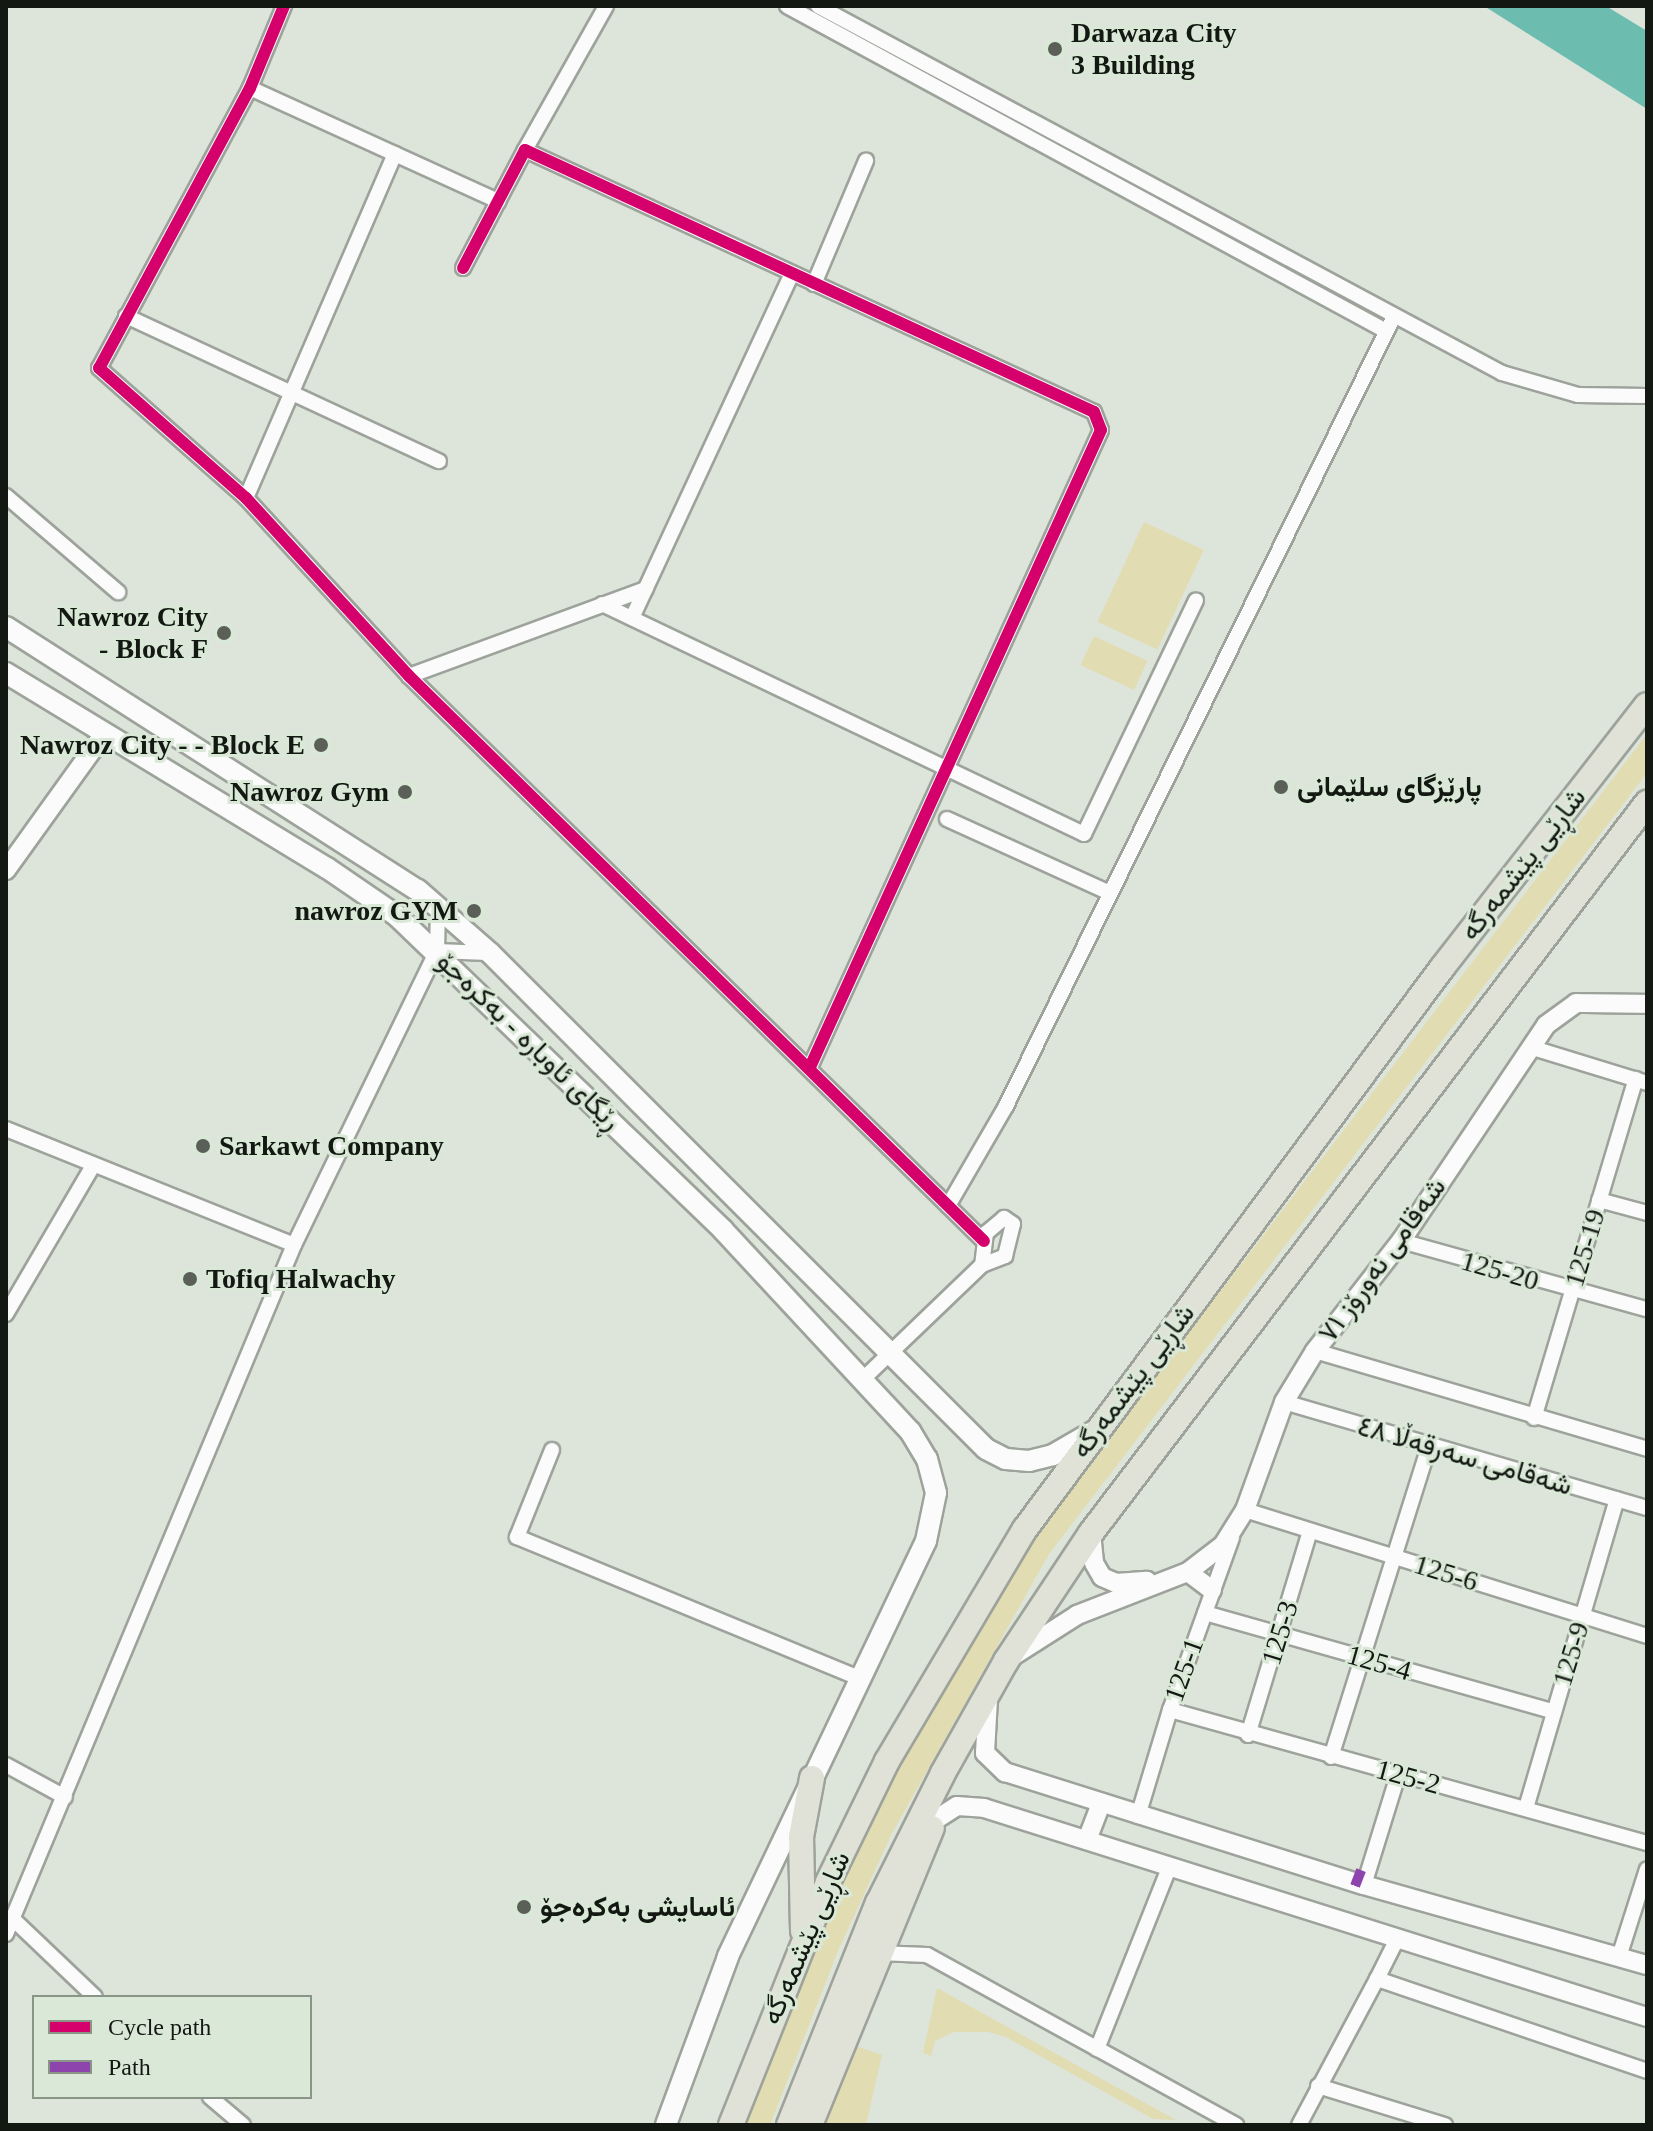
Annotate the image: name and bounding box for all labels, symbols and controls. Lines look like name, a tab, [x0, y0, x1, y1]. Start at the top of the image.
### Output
place label: Darwaza City 3 Building	[1071, 16, 1237, 82]
marker: Darwaza City 3 Building	[1046, 40, 1064, 58]
place label: Nawroz City - Block F	[57, 600, 208, 666]
marker: Nawroz City - Block F	[215, 624, 233, 642]
place label: Nawroz City - - Block E	[20, 728, 305, 762]
marker: Nawroz City - - Block E	[312, 736, 330, 754]
place label: پارێزگای سلێمانی	[1297, 770, 1482, 804]
place label: Nawroz Gym	[230, 775, 389, 809]
marker: پارێزگای سلێمانی	[1272, 778, 1290, 796]
street label: شاڕێی پێشمەرگە	[1453, 781, 1593, 947]
marker: Nawroz Gym	[396, 783, 414, 801]
place label: nawroz GYM	[294, 894, 458, 928]
marker: nawroz GYM	[465, 902, 483, 920]
street label: ڕێگای ئاوبارە - بەکرەجۆ	[430, 945, 628, 1137]
place label: Sarkawt Company	[219, 1129, 444, 1163]
marker: Sarkawt Company	[194, 1137, 212, 1155]
street label: شەقامی نەورۆز ٧١	[1311, 1171, 1453, 1349]
street label: 125-19	[1557, 1205, 1613, 1291]
street label: 125-20	[1457, 1244, 1543, 1298]
place label: Tofiq Halwachy	[206, 1262, 396, 1296]
marker: Tofiq Halwachy	[181, 1270, 199, 1288]
street label: شاڕێی پێشمەرگە	[1064, 1297, 1202, 1465]
street label: شەقامی سەرقەڵا ٤٨	[1354, 1409, 1576, 1503]
street label: 125-6	[1410, 1547, 1482, 1599]
street label: 125-3	[1254, 1597, 1306, 1669]
street label: 125-9	[1545, 1618, 1597, 1690]
street label: 125-1	[1157, 1634, 1211, 1706]
street label: 125-4	[1343, 1638, 1415, 1688]
street label: 125-2	[1372, 1752, 1444, 1802]
street label: شاڕێی پێشمەرگە	[754, 1846, 858, 2030]
place label: ئاسایشی بەکرەجۆ	[540, 1890, 735, 1924]
marker: ئاسایشی بەکرەجۆ	[515, 1898, 533, 1916]
legend	[32, 1995, 312, 2099]
text: Cycle path	[108, 2014, 211, 2040]
text: Path	[108, 2054, 151, 2080]

